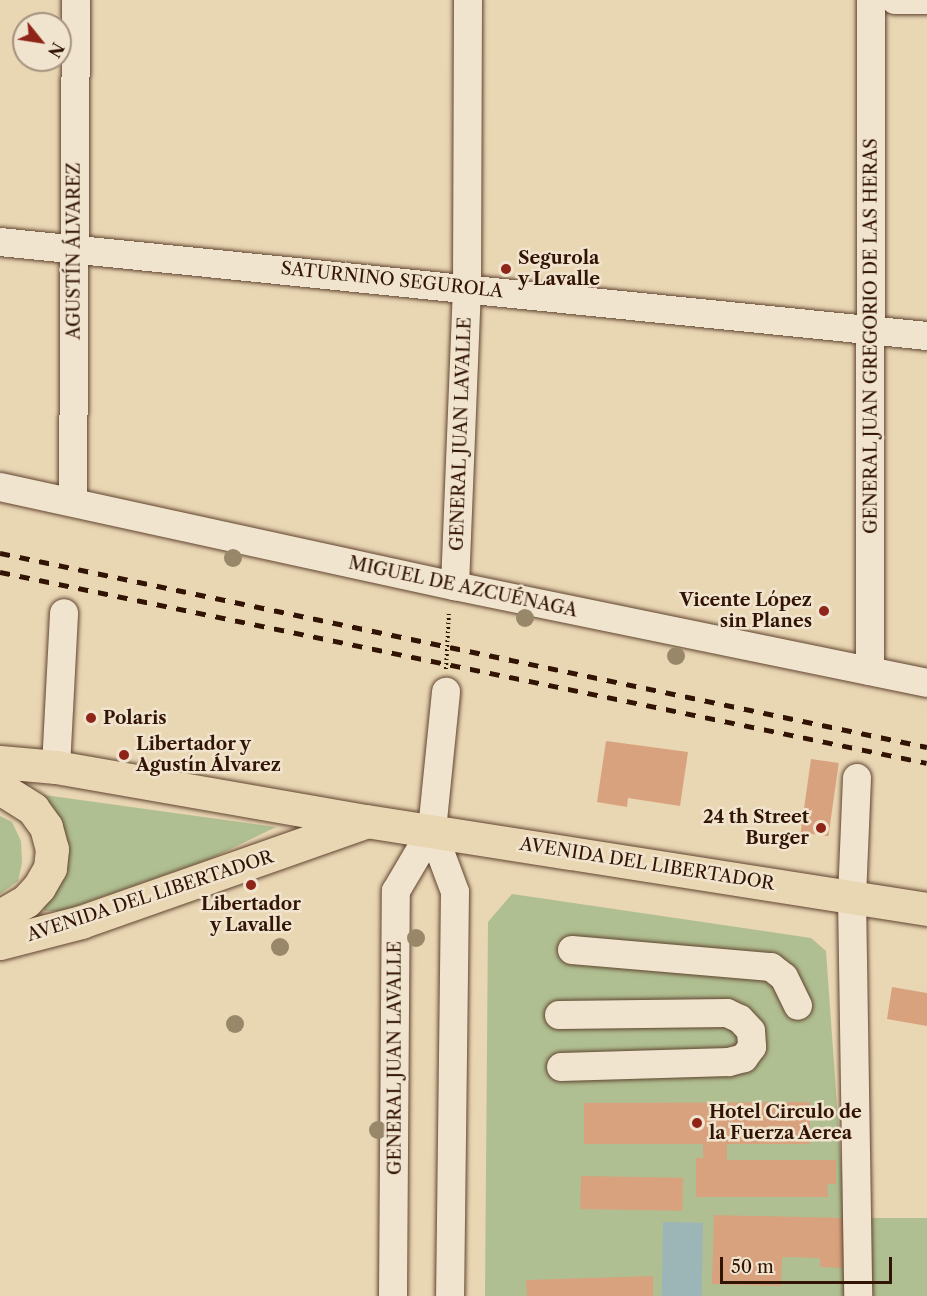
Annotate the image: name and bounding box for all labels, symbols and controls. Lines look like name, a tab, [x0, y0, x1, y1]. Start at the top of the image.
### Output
north arrow	[12, 12, 72, 72]
text: N	[44, 39, 68, 61]
street label: GENERAL JUAN GREGORIO DE LAS HERAS	[860, 138, 882, 534]
street label: AGUSTÍN ÁLVAREZ	[63, 162, 85, 340]
place label: Segurola y Lavalle	[518, 248, 601, 290]
street label: SATURNINO SEGUROLA	[280, 258, 504, 302]
marker: Segurola y Lavalle	[499, 262, 513, 276]
street label: GENERAL JUAN LAVALLE	[446, 316, 476, 552]
street label: MIGUEL DE AZCUÉNAGA	[346, 552, 580, 622]
place label: Vicente López sin Planes	[680, 590, 812, 632]
marker: Vicente López sin Planes	[817, 604, 831, 618]
place label: Polaris	[103, 707, 167, 729]
marker: Polaris	[84, 711, 98, 725]
place label: Libertador y Agustín Álvarez	[136, 734, 282, 777]
marker: Libertador y Agustín Álvarez	[117, 748, 131, 762]
place label: 24 th Street Burger	[703, 807, 809, 850]
marker: 24 th Street Burger	[814, 821, 828, 835]
street label: AVENIDA DEL LIBERTADOR	[518, 833, 776, 895]
street label: AVENIDA DEL LIBERTADOR	[24, 846, 276, 946]
marker: Libertador y Lavalle	[244, 878, 258, 892]
place label: Libertador y Lavalle	[201, 894, 301, 936]
street label: GENERAL JUAN LAVALLE	[384, 941, 406, 1175]
place label: Hotel Circulo de la Fuerza Aerea	[709, 1102, 862, 1144]
marker: Hotel Circulo de la Fuerza Aerea	[690, 1116, 704, 1130]
scale bar	[723, 1245, 896, 1283]
text: 50 m	[731, 1256, 774, 1278]

